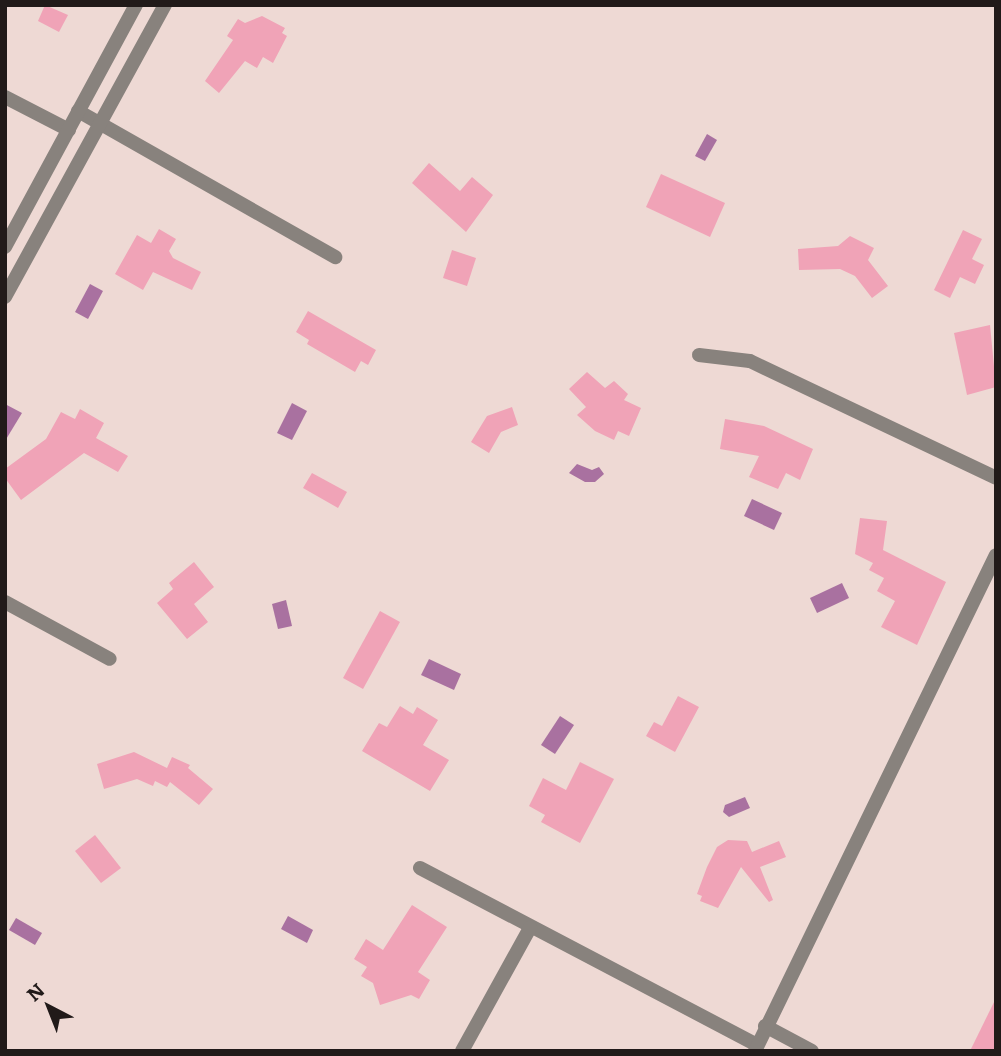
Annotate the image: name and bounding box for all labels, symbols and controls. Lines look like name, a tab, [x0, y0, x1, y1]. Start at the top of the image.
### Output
north arrow	[14, 972, 84, 1042]
text: N	[20, 976, 50, 1007]

